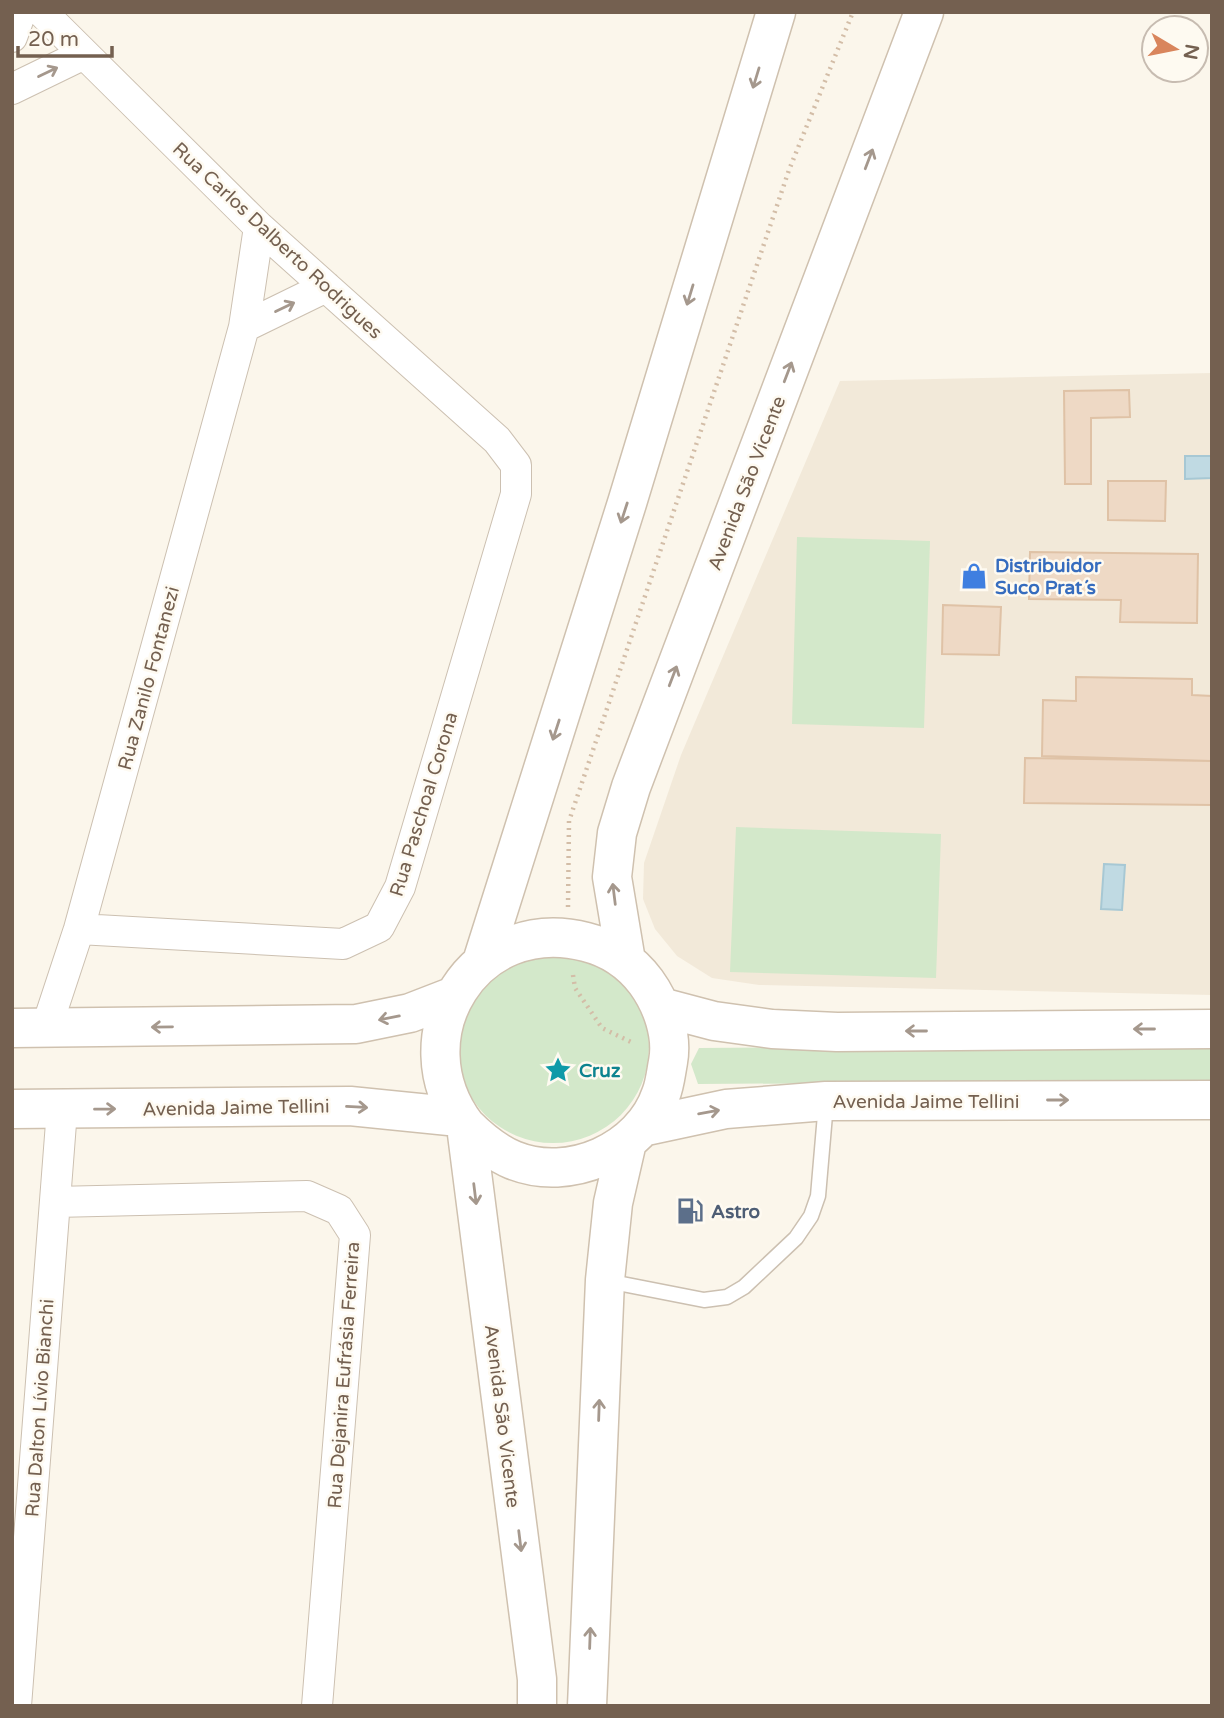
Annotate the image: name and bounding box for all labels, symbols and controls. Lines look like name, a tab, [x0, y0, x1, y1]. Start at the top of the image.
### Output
scale bar	[18, 14, 112, 58]
north arrow	[1140, 14, 1210, 84]
text: 20 m	[28, 27, 79, 52]
text: N	[1179, 42, 1203, 61]
one-way arrow	[37, 64, 58, 78]
one-way arrow	[749, 66, 761, 88]
street label: Rua Carlos Dalberto Rodrigues	[168, 138, 386, 344]
one-way arrow	[863, 149, 876, 171]
one-way arrow	[683, 284, 696, 306]
one-way arrow	[274, 299, 295, 313]
one-way arrow	[783, 362, 796, 384]
street label: Avenida São Vicente	[704, 393, 790, 574]
one-way arrow	[617, 502, 630, 524]
place label: Distribuidor Suco Prat´s	[995, 555, 1102, 599]
shop icon: Distribuidor Suco Prat´s	[959, 561, 989, 591]
street label: Rua Zanilo Fontanezi	[114, 584, 184, 772]
one-way arrow	[668, 666, 680, 688]
street label: Rua Paschoal Corona	[385, 709, 462, 899]
one-way arrow	[548, 719, 561, 741]
one-way arrow	[607, 883, 620, 906]
one-way arrow	[378, 1011, 401, 1025]
one-way arrow	[151, 1020, 174, 1034]
one-way arrow	[1132, 1023, 1155, 1036]
one-way arrow	[905, 1024, 928, 1038]
place icon: Cruz	[543, 1055, 573, 1085]
place label: Cruz	[579, 1060, 621, 1082]
street label: Avenida Jaime Tellini	[832, 1091, 1020, 1113]
one-way arrow	[1047, 1094, 1070, 1107]
street label: Avenida Jaime Tellini	[142, 1095, 330, 1121]
one-way arrow	[345, 1101, 368, 1114]
one-way arrow	[93, 1102, 116, 1116]
one-way arrow	[697, 1104, 720, 1118]
one-way arrow	[468, 1182, 481, 1204]
fuel station icon: Astro	[675, 1196, 705, 1226]
place label: Astro	[711, 1201, 760, 1223]
street label: Rua Dejanira Eufrásia Ferreira	[324, 1241, 364, 1509]
street label: Rua Dalton Lívio Bianchi	[21, 1298, 59, 1518]
street label: Avenida São Vicente	[480, 1323, 524, 1509]
one-way arrow	[593, 1399, 606, 1422]
one-way arrow	[513, 1529, 526, 1552]
one-way arrow	[583, 1626, 596, 1649]

